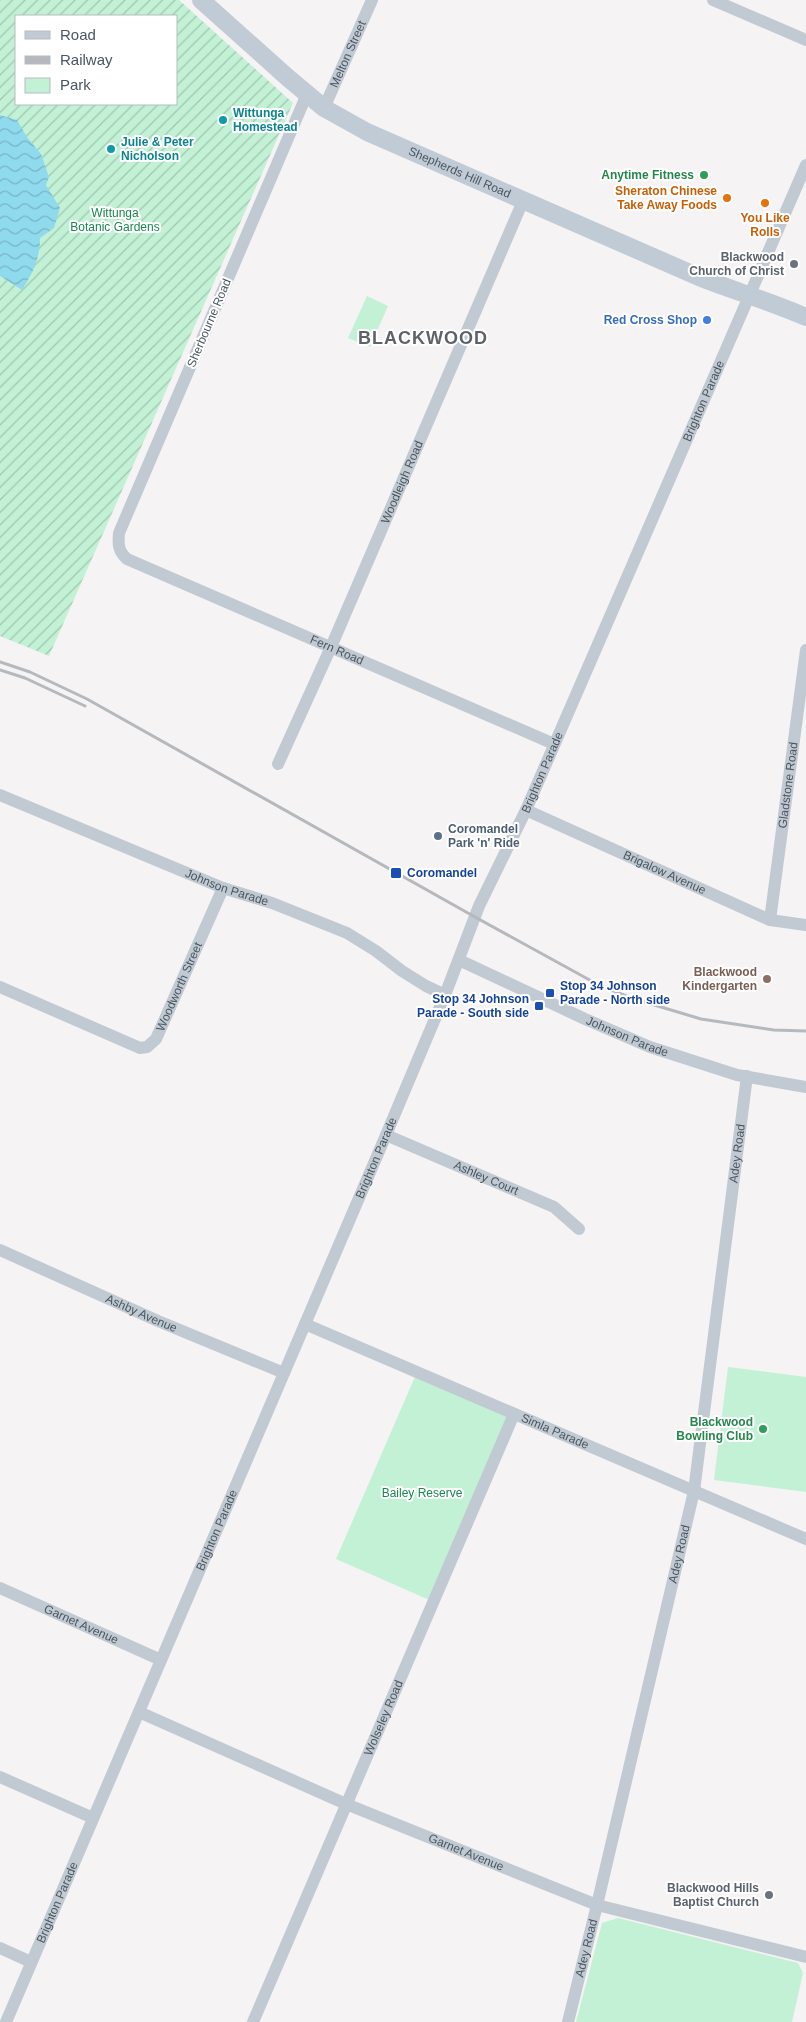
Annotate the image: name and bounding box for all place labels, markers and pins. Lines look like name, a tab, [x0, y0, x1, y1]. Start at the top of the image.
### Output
place label: Wittunga Homestead	[233, 106, 298, 134]
marker: Wittunga Homestead	[217, 114, 229, 126]
place label: Julie & Peter Nicholson	[121, 135, 194, 163]
marker: Julie & Peter Nicholson	[105, 143, 117, 155]
place label: Anytime Fitness	[601, 168, 694, 182]
marker: Anytime Fitness	[698, 169, 710, 181]
place label: Sheraton Chinese Take Away Foods	[615, 184, 717, 212]
marker: Sheraton Chinese Take Away Foods	[721, 192, 733, 204]
marker: You Like Rolls	[759, 197, 771, 209]
place label: You Like Rolls	[740, 211, 790, 239]
place label: Blackwood Church of Christ	[689, 250, 784, 278]
marker: Blackwood Church of Christ	[788, 258, 800, 270]
place label: Red Cross Shop	[604, 313, 697, 327]
marker: Red Cross Shop	[701, 314, 713, 326]
place label: Coromandel Park 'n' Ride	[448, 822, 520, 850]
marker: Coromandel Park 'n' Ride	[432, 830, 444, 842]
marker: Coromandel	[389, 866, 403, 880]
place label: Coromandel	[407, 866, 477, 880]
place label: Blackwood Kindergarten	[682, 965, 757, 993]
marker: Blackwood Kindergarten	[761, 973, 773, 985]
place label: Stop 34 Johnson Parade - North side	[560, 979, 670, 1007]
marker: Stop 34 Johnson Parade - North side	[544, 987, 556, 999]
place label: Stop 34 Johnson Parade - South side	[417, 992, 529, 1020]
marker: Stop 34 Johnson Parade - South side	[533, 1000, 545, 1012]
place label: Blackwood Bowling Club	[676, 1415, 753, 1443]
marker: Blackwood Bowling Club	[757, 1423, 769, 1435]
place label: Blackwood Hills Baptist Church	[667, 1881, 759, 1909]
marker: Blackwood Hills Baptist Church	[763, 1889, 775, 1901]

